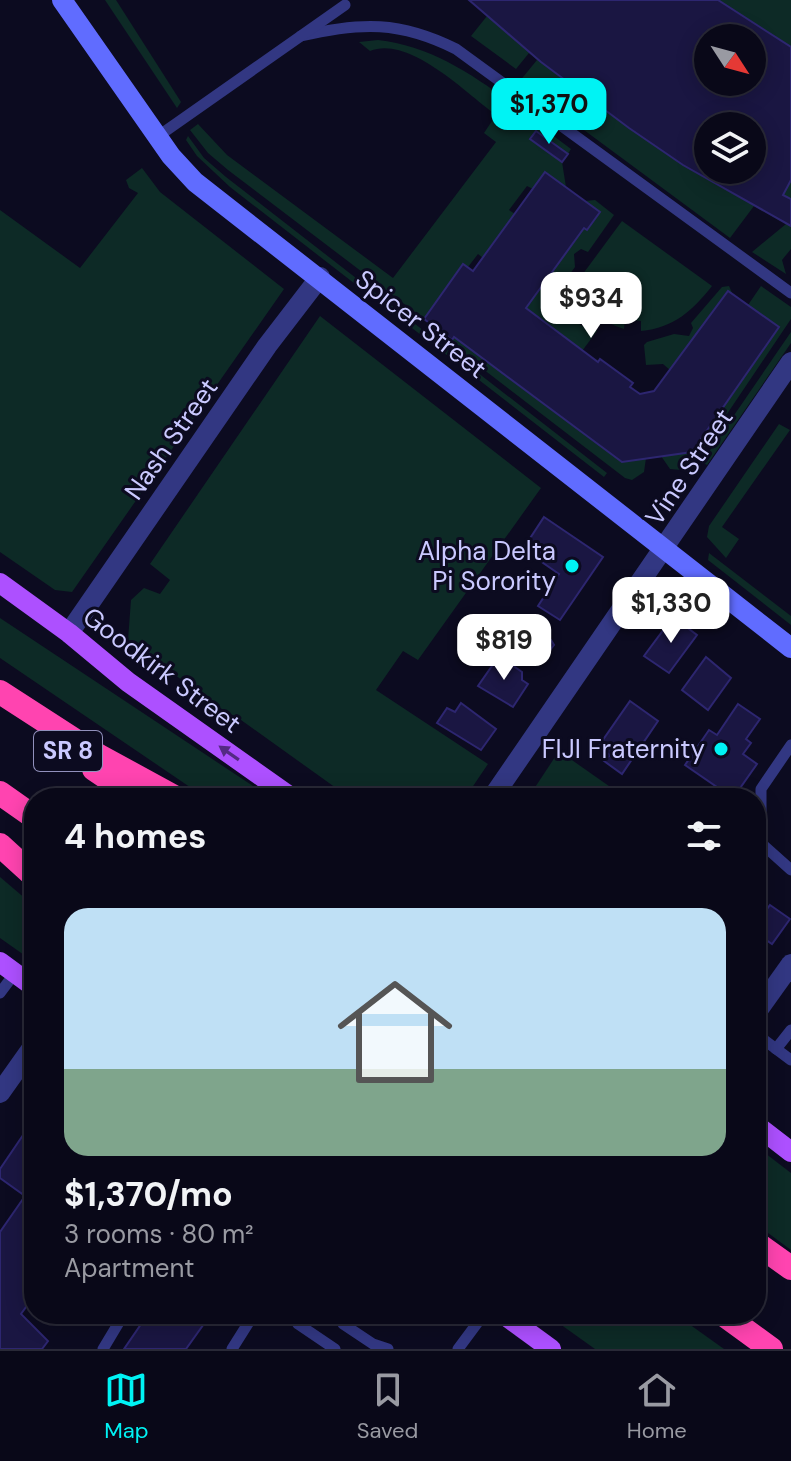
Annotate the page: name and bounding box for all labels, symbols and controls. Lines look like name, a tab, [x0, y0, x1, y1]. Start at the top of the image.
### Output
north arrow	[694, 24, 766, 96]
map controls	[694, 24, 766, 184]
pin: $1,370	[484, 78, 614, 146]
text: $1,370	[509, 87, 589, 121]
button: layers	[694, 112, 766, 184]
street label: Spicer Street	[348, 262, 494, 386]
pin: $934	[544, 272, 638, 340]
text: $934	[559, 281, 623, 315]
street label: Nash Street	[117, 372, 225, 506]
street label: Vine Street	[637, 402, 741, 532]
place label: Alpha Delta Pi Sorority	[418, 534, 556, 598]
marker: Alpha Delta Pi Sorority	[563, 557, 581, 575]
pin: $1,330	[606, 577, 736, 645]
text: $1,330	[630, 586, 712, 620]
street label: Goodkirk Street	[76, 599, 248, 741]
pin: $819	[457, 614, 551, 682]
text: $819	[475, 623, 533, 657]
road number: SR 8	[34, 731, 102, 771]
place label: FIJI Fraternity	[542, 732, 705, 766]
marker: FIJI Fraternity	[712, 740, 730, 758]
one-way arrow	[218, 746, 239, 761]
text: 4 homes	[64, 814, 206, 859]
icon: filters	[682, 814, 726, 858]
icon: home	[323, 960, 467, 1104]
text: $1,370/mo	[64, 1172, 233, 1217]
text: 3 rooms · 80 m²	[64, 1217, 254, 1251]
text: Apartment	[64, 1251, 195, 1285]
tab: Map	[104, 1368, 148, 1445]
tab: Saved	[357, 1368, 418, 1445]
tab: Home	[627, 1368, 687, 1445]

